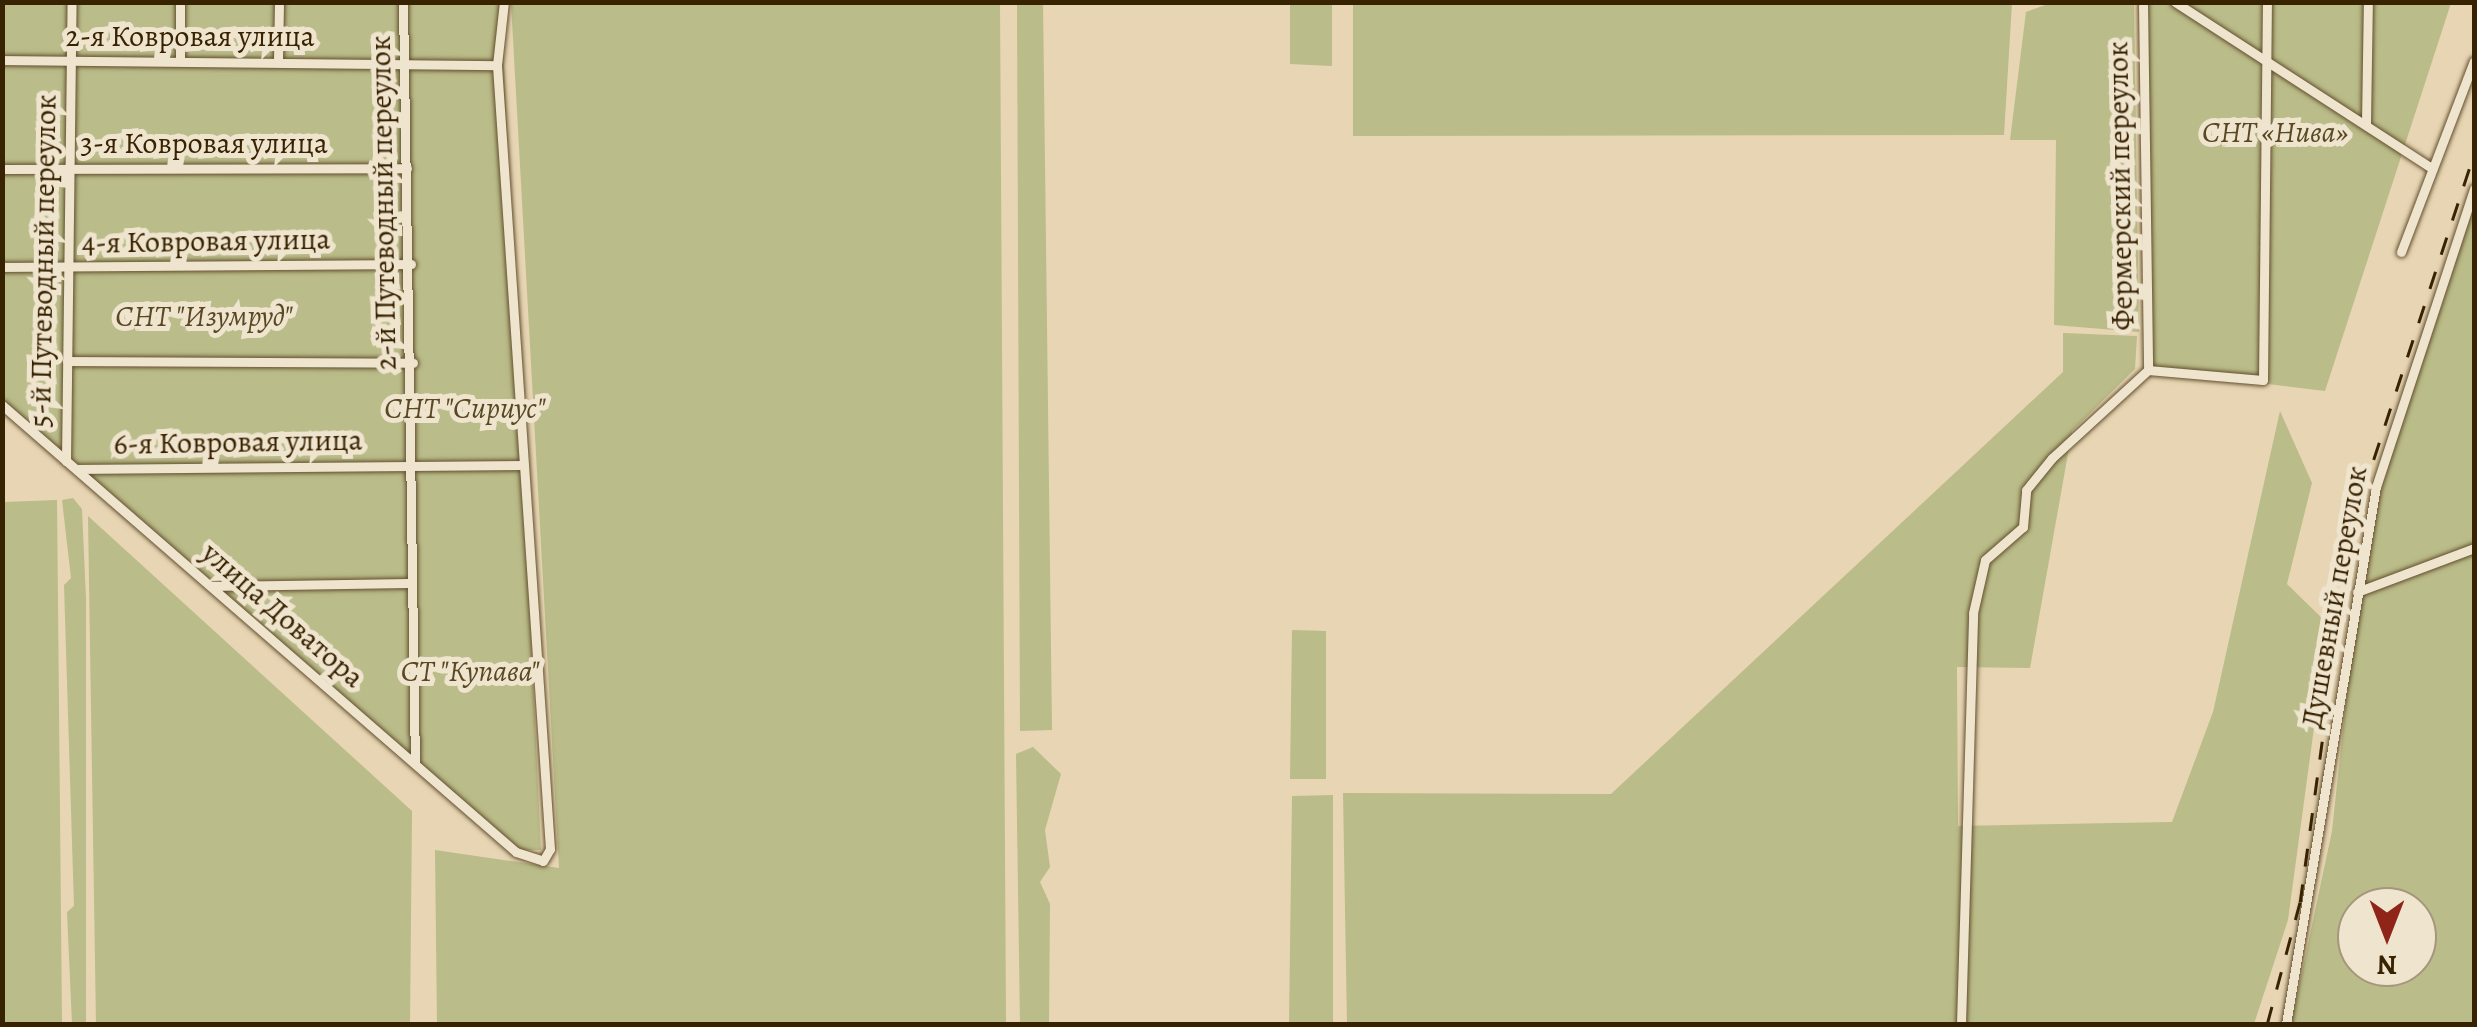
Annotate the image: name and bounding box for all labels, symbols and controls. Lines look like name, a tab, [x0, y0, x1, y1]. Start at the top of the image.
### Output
street label: 2-я Ковровая улица	[65, 18, 315, 54]
street label: 2-й Путеводный переулок	[362, 35, 404, 371]
street label: Фермерский переулок	[2099, 41, 2141, 331]
street label: 5-й Путеводный переулок	[22, 94, 64, 428]
park label: СНТ «Нива»	[2202, 114, 2348, 150]
street label: 3-я Ковровая улица	[80, 125, 328, 161]
street label: 4-я Ковровая улица	[81, 221, 331, 261]
park label: СНТ "Изумруд"	[115, 298, 293, 334]
park label: СНТ "Сириус"	[384, 390, 546, 426]
street label: 6-я Ковровая улица	[113, 422, 363, 462]
street label: Душевный переулок	[2293, 463, 2375, 731]
street label: улица Доватора	[195, 535, 371, 695]
park label: СТ "Купава"	[401, 653, 539, 689]
north arrow	[2337, 887, 2437, 987]
text: N	[2377, 946, 2397, 984]

